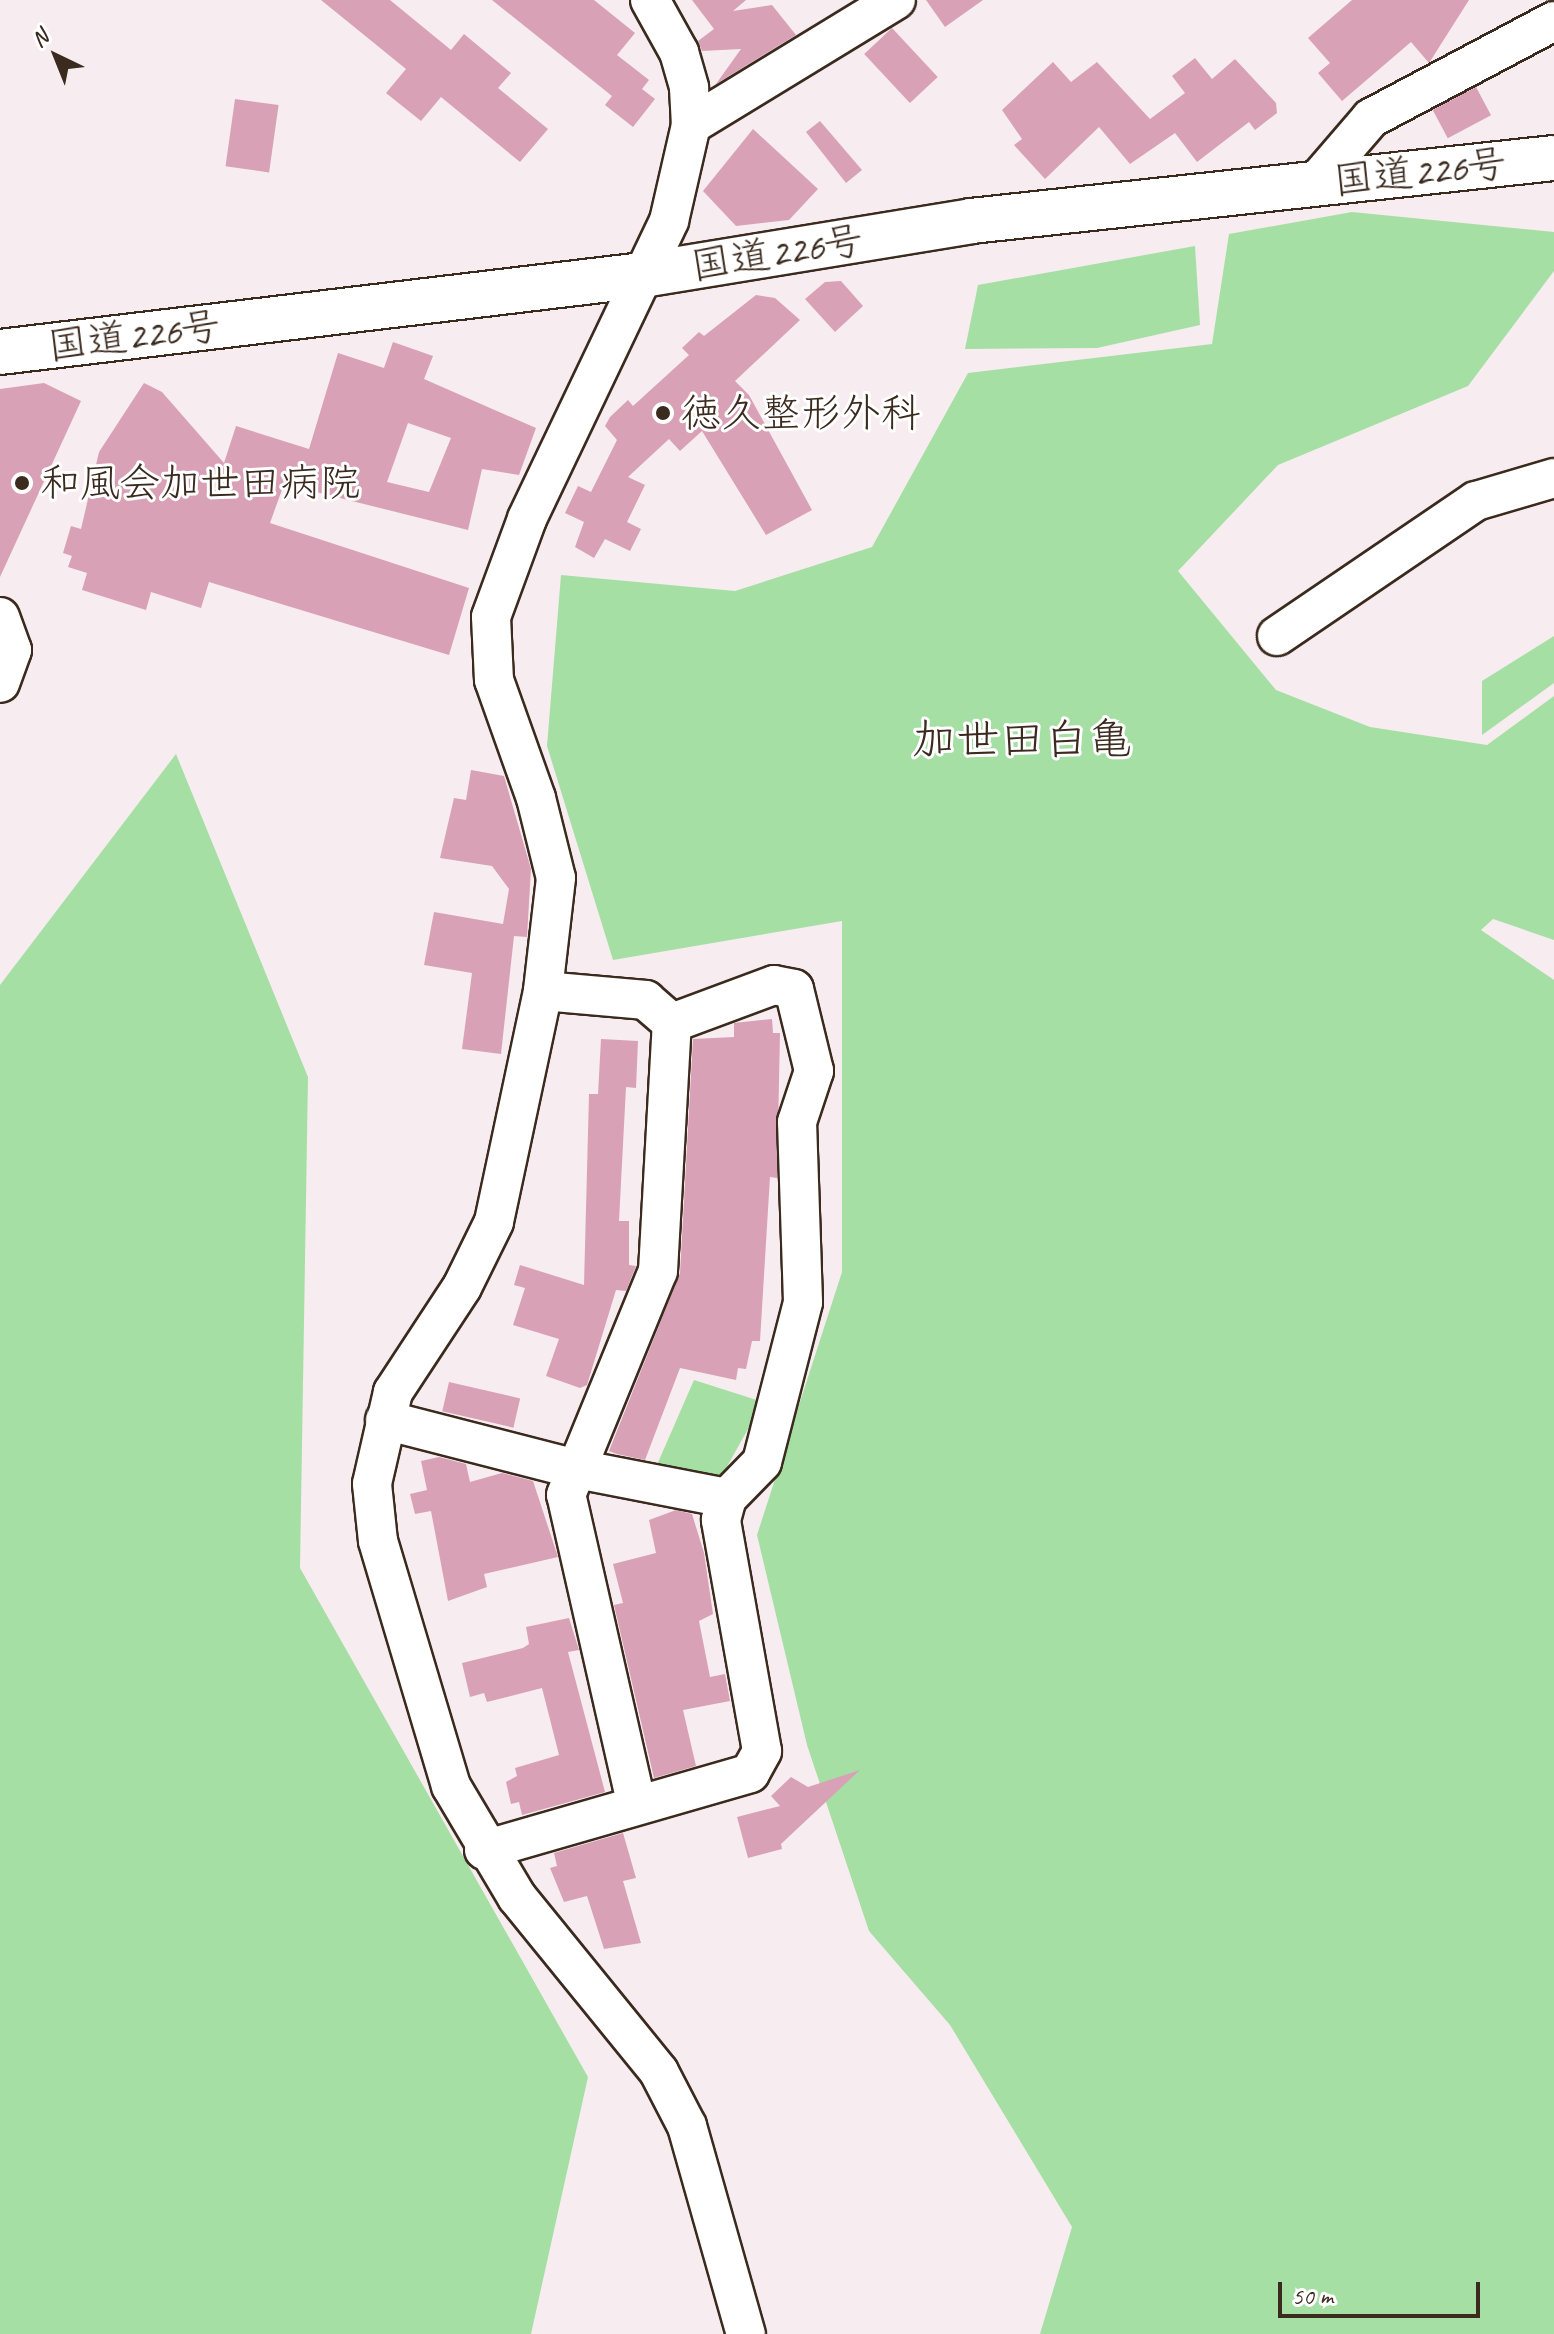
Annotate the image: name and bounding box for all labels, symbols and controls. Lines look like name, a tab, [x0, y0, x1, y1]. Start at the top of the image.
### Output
north arrow	[16, 16, 96, 96]
text: N	[25, 24, 54, 53]
street label: 国道226号	[1331, 139, 1509, 205]
street label: 国道226号	[687, 216, 867, 290]
street label: 国道226号	[45, 302, 223, 370]
place label: 徳久整形外科	[681, 389, 921, 437]
marker: 徳久整形外科	[652, 402, 674, 424]
place label: 和風会加世田病院	[40, 459, 360, 507]
marker: 和風会加世田病院	[11, 472, 33, 494]
district label: 加世田白亀	[912, 714, 1132, 766]
scale bar	[1282, 2266, 1484, 2316]
text: 50 m	[1292, 2281, 1333, 2311]

